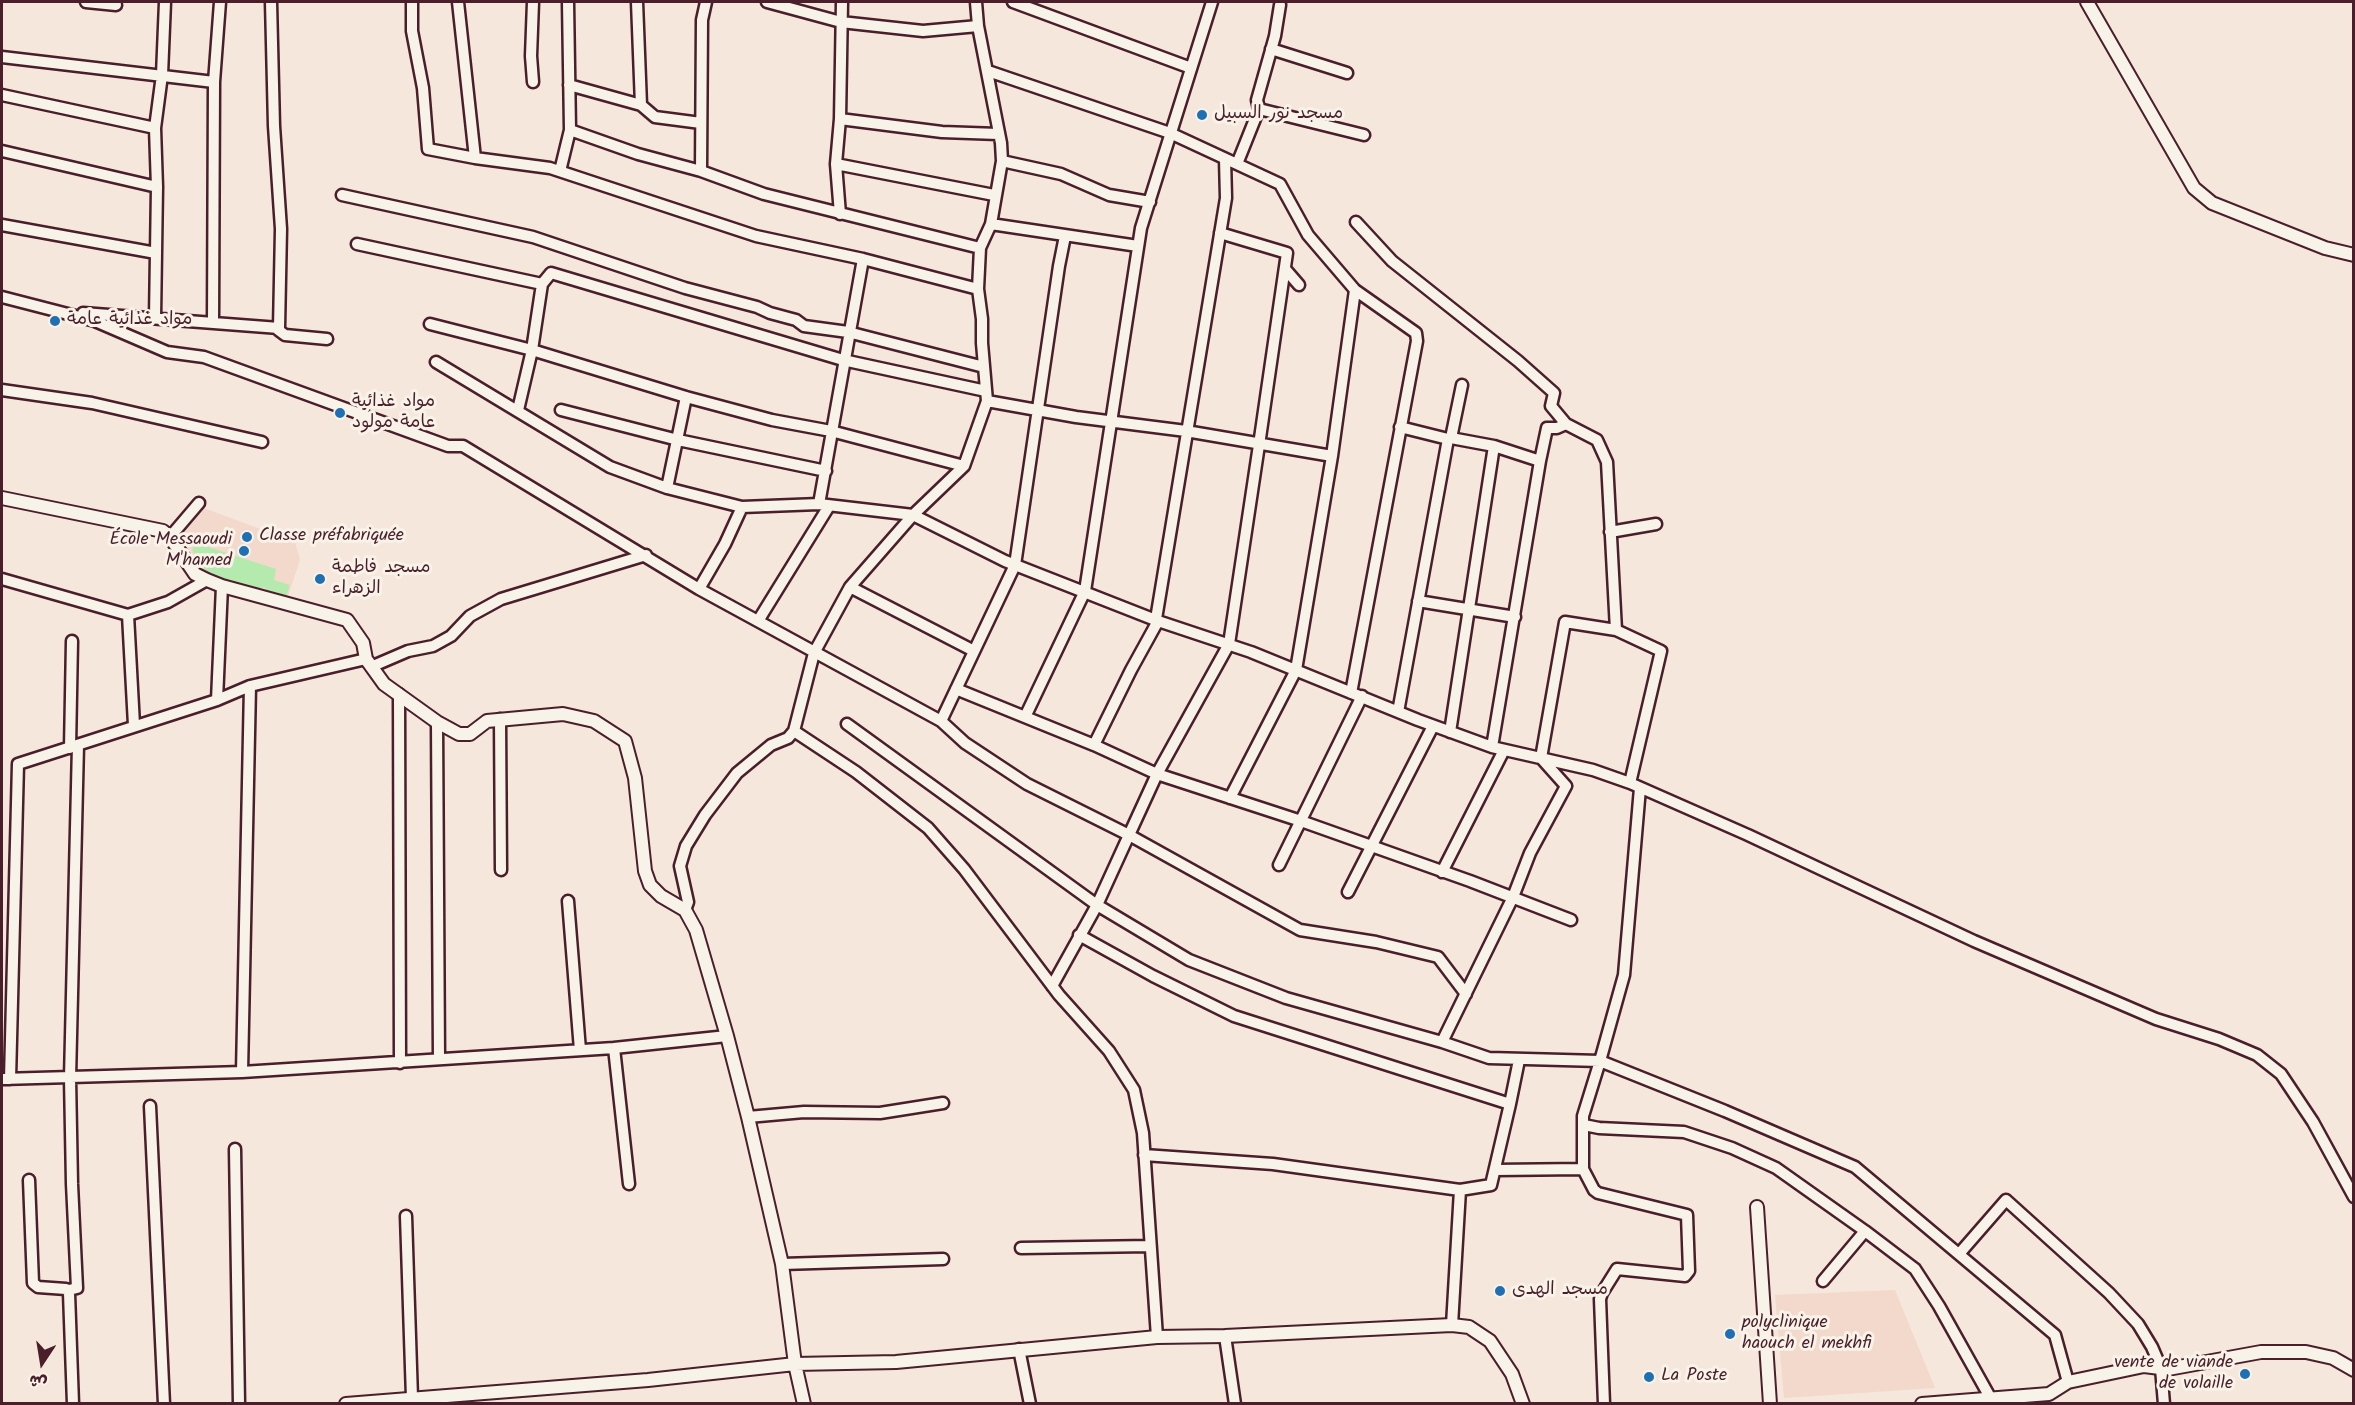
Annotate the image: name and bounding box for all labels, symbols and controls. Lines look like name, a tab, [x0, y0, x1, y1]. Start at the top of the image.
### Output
place label: مسجد نور السبيل	[1214, 104, 1343, 126]
marker: مسجد نور السبيل	[1195, 108, 1209, 122]
place label: مواد غذائية عامة	[67, 310, 192, 332]
marker: مواد غذائية عامة	[48, 314, 62, 328]
place label: مواد غذائية عامة مولود	[352, 392, 435, 434]
marker: مواد غذائية عامة مولود	[333, 406, 347, 420]
place label: Classe préfabriquée	[259, 526, 404, 548]
place label: École Messaoudi M'hamed	[109, 530, 232, 572]
marker: Classe préfabriquée	[240, 530, 254, 544]
marker: École Messaoudi M'hamed	[237, 544, 251, 558]
place label: مسجد فاطمة الزهراء	[332, 558, 430, 600]
marker: مسجد فاطمة الزهراء	[313, 572, 327, 586]
place label: مسجد الهدى	[1512, 1280, 1608, 1302]
marker: مسجد الهدى	[1493, 1284, 1507, 1298]
place label: polyclinique haouch el mekhfi	[1742, 1313, 1872, 1356]
marker: polyclinique haouch el mekhfi	[1723, 1327, 1737, 1341]
north arrow	[12, 1333, 72, 1393]
place label: vente de viande de volaille	[2114, 1353, 2233, 1396]
place label: La Poste	[1661, 1366, 1727, 1388]
text: ش	[27, 1367, 49, 1395]
marker: vente de viande de volaille	[2238, 1367, 2252, 1381]
marker: La Poste	[1642, 1370, 1656, 1384]

